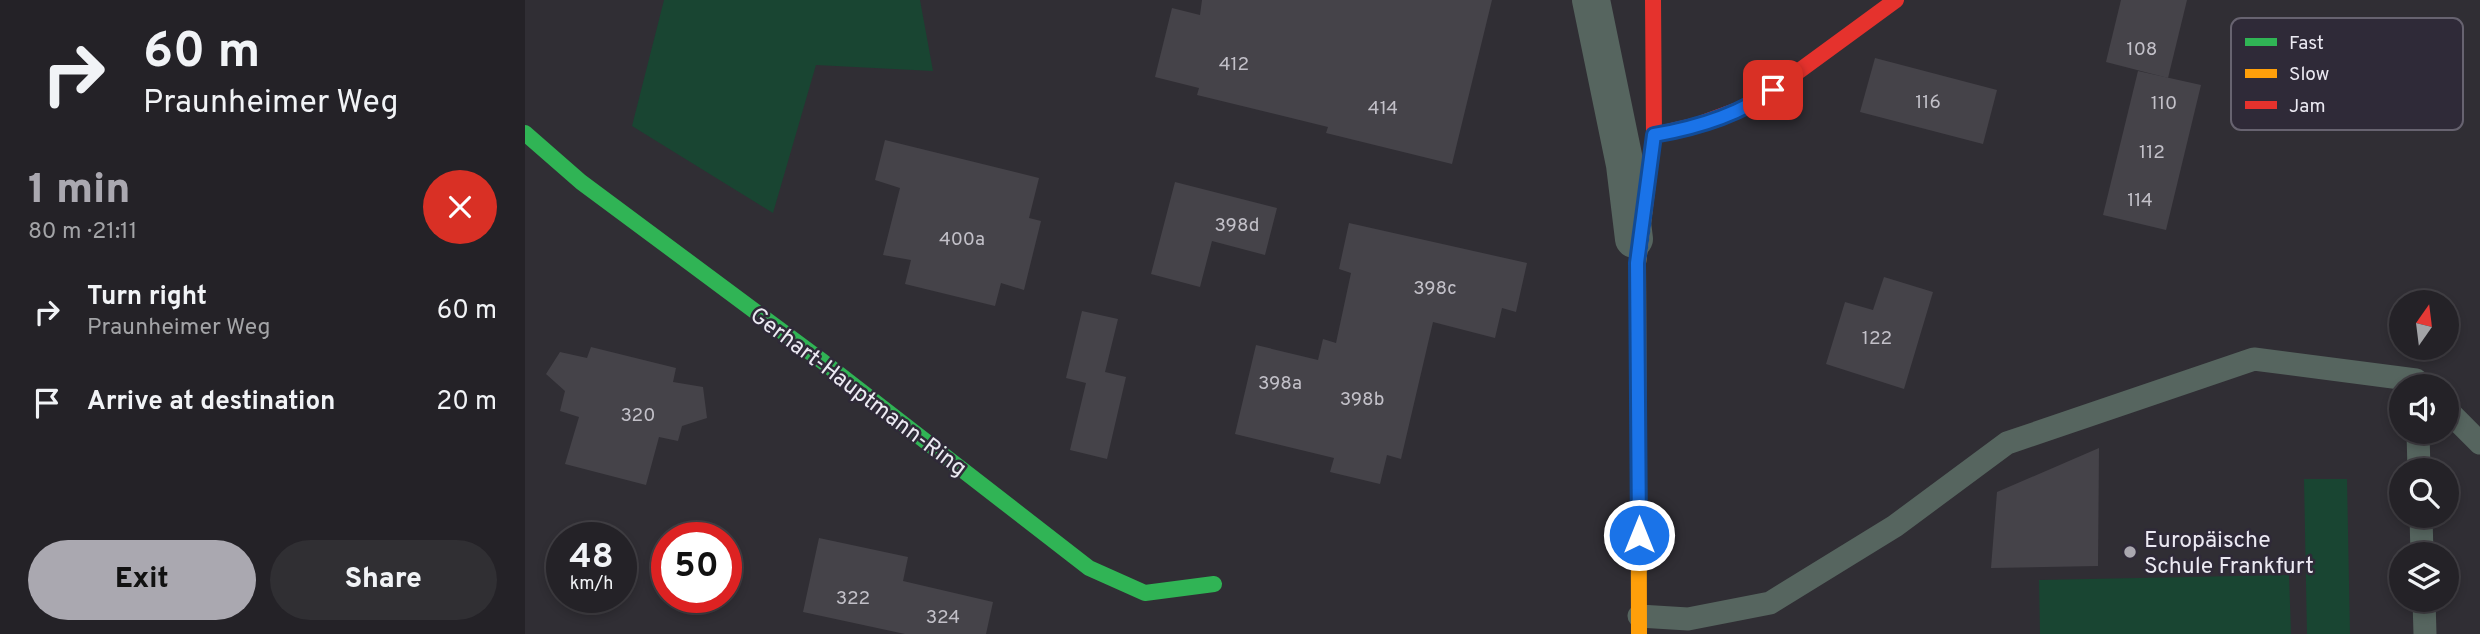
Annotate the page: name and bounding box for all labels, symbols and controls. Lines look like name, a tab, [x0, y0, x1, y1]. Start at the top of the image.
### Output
legend	[2231, 18, 2463, 130]
text: 60 m	[143, 23, 261, 85]
icon: right	[28, 28, 119, 119]
text: Fast	[2289, 32, 2324, 56]
house number: 108	[2127, 38, 2157, 62]
house number: 412	[1219, 53, 1249, 77]
pin	[1743, 60, 1803, 120]
text: Slow	[2289, 63, 2329, 87]
icon: arrive	[1754, 71, 1792, 109]
text: Praunheimer Weg	[143, 84, 398, 124]
house number: 116	[1915, 91, 1941, 115]
house number: 110	[2151, 92, 2177, 116]
text: Jam	[2289, 95, 2326, 119]
house number: 414	[1368, 97, 1398, 121]
house number: 112	[2139, 141, 2165, 165]
text: 1 min	[28, 165, 131, 218]
button: close	[423, 170, 497, 244]
house number: 114	[2127, 189, 2153, 213]
house number: 398d	[1215, 214, 1259, 238]
text: 80 m · 21:11	[28, 218, 137, 247]
house number: 400a	[939, 228, 985, 252]
house number: 398c	[1413, 277, 1457, 301]
text: Turn right	[87, 281, 207, 314]
north arrow	[2389, 290, 2459, 360]
map controls	[2389, 290, 2459, 612]
icon: right	[28, 293, 66, 331]
text: 60 m	[437, 295, 497, 328]
street label: Gerhart-Hauptmann-Ring	[743, 302, 972, 484]
text: Praunheimer Weg	[87, 314, 271, 343]
house number: 122	[1862, 327, 1892, 351]
house number: 398a	[1258, 372, 1302, 396]
button: sound	[2389, 374, 2459, 444]
icon: arrive	[28, 384, 66, 422]
text: Arrive at destination	[87, 386, 335, 419]
text: 20 m	[436, 386, 497, 419]
house number: 398b	[1340, 388, 1384, 412]
house number: 320	[621, 404, 655, 428]
button: search	[2389, 458, 2459, 528]
position arrow	[1602, 498, 1676, 572]
speed limit sign: 50	[651, 522, 742, 613]
place label: Europäische Schule Frankfurt	[2144, 527, 2314, 582]
text: 48	[569, 536, 614, 580]
button: Exit	[28, 540, 256, 620]
button: Share	[270, 540, 497, 620]
button: layers	[2389, 542, 2459, 612]
marker: Europäische Schule Frankfurt	[2122, 544, 2138, 560]
text: km/h	[570, 573, 613, 596]
house number: 322	[836, 587, 870, 611]
house number: 324	[926, 606, 960, 630]

